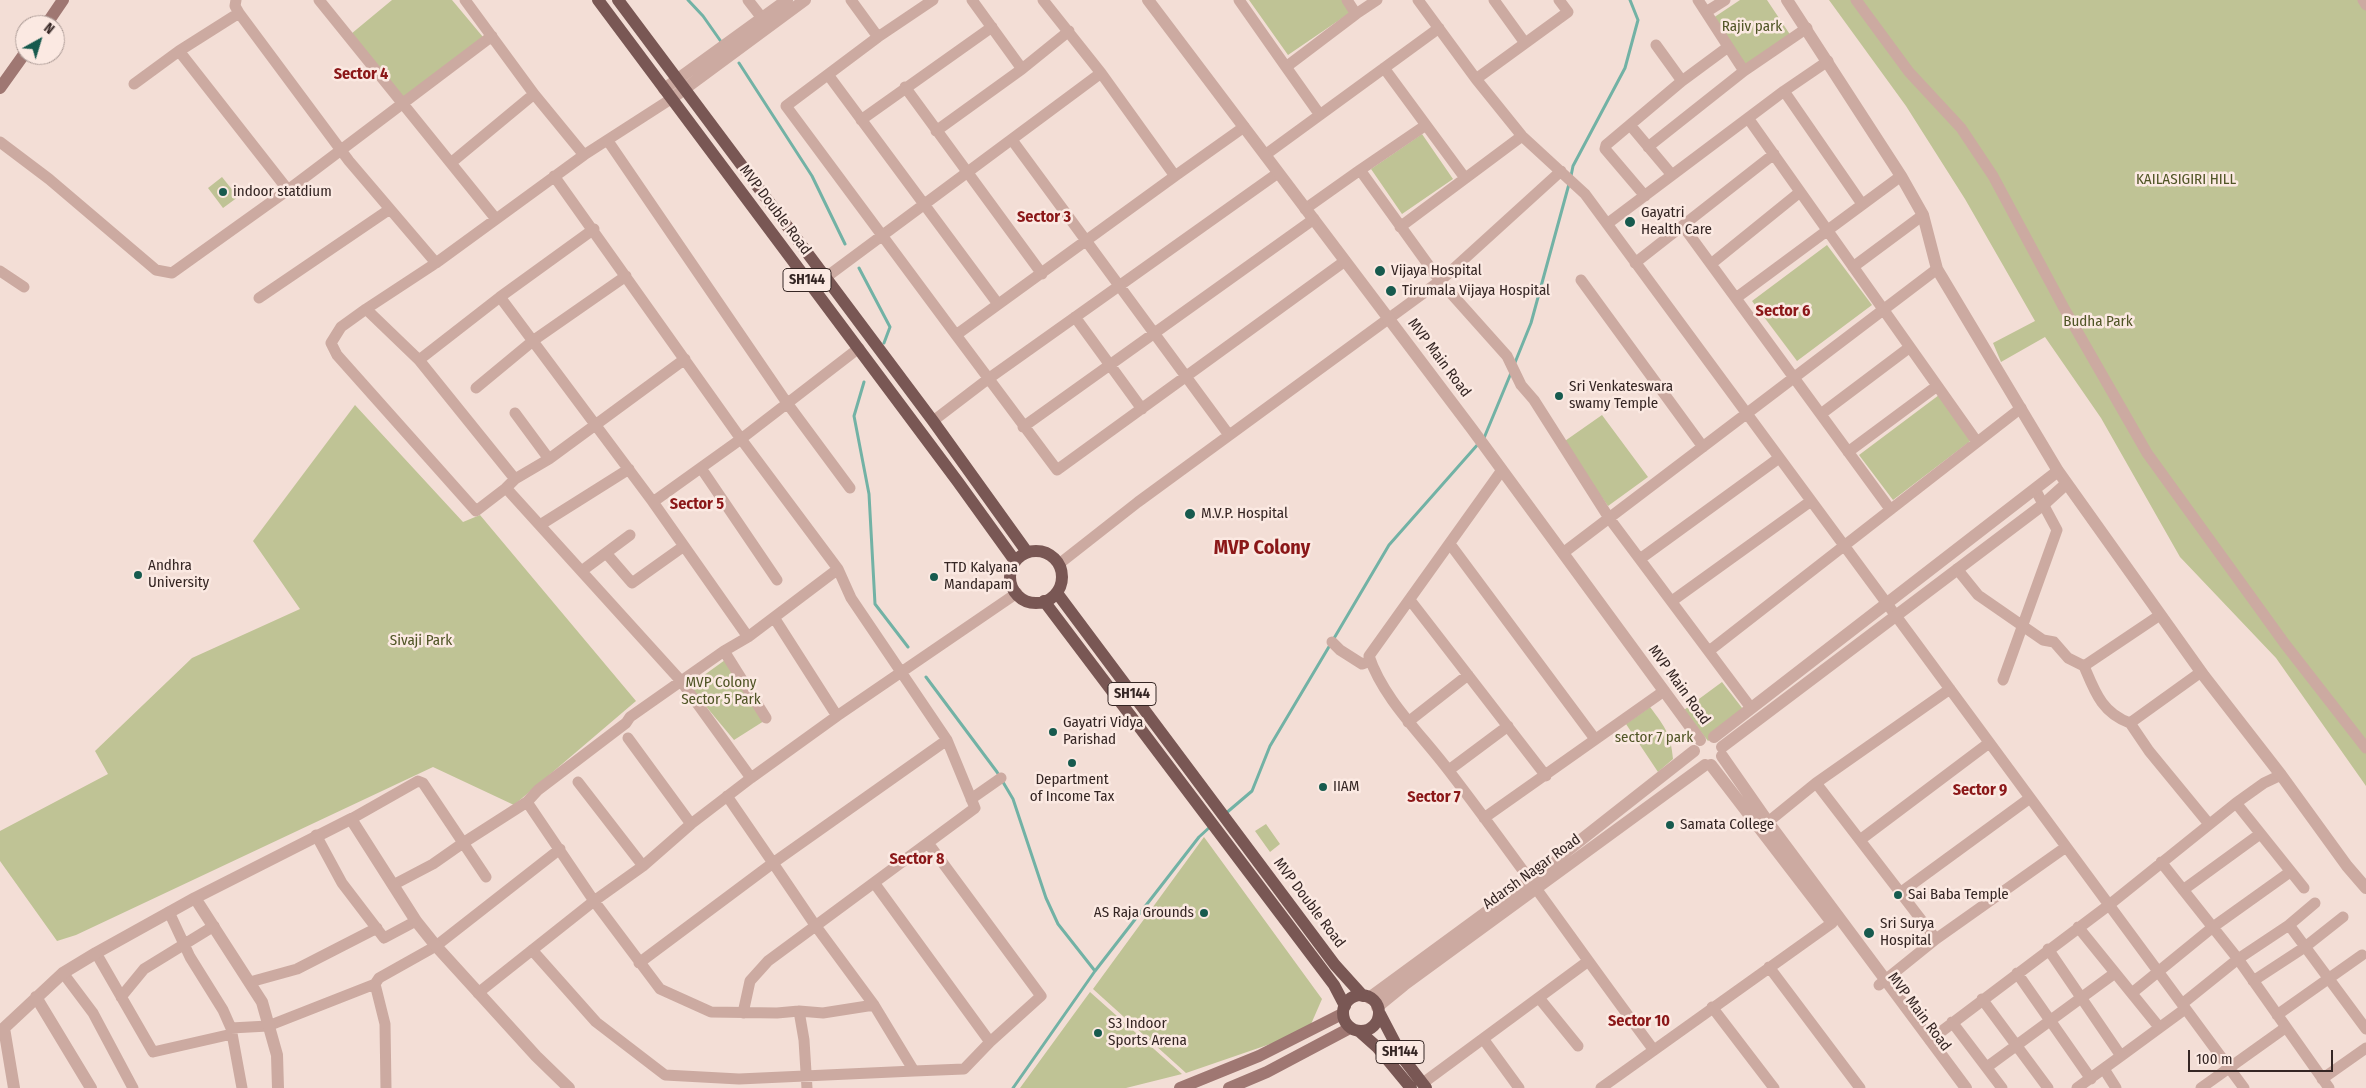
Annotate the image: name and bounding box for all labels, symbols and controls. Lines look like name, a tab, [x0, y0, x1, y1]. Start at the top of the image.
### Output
north arrow	[15, 15, 65, 65]
park label: Rajiv park	[1722, 18, 1782, 36]
text: N	[41, 19, 58, 38]
district label: Sector 4	[334, 65, 388, 85]
street label: MVP Double Road	[735, 161, 815, 259]
park label: KAILASIGIRI HILL	[2136, 171, 2236, 189]
place label: indoor statdium	[233, 183, 332, 201]
marker: indoor statdium	[217, 186, 229, 198]
place label: Gayatri Health Care	[1641, 204, 1712, 239]
district label: Sector 3	[1017, 208, 1071, 228]
marker: Gayatri Health Care	[1623, 215, 1637, 229]
place label: Vijaya Hospital	[1391, 262, 1482, 280]
marker: Vijaya Hospital	[1373, 264, 1387, 278]
road number: SH144	[783, 268, 831, 292]
place label: Tirumala Vijaya Hospital	[1402, 282, 1550, 300]
marker: Tirumala Vijaya Hospital	[1384, 284, 1398, 298]
district label: Sector 6	[1756, 302, 1810, 322]
park label: Budha Park	[2063, 313, 2133, 331]
street label: MVP Main Road	[1404, 315, 1474, 401]
place label: Sri Venkateswara swamy Temple	[1569, 378, 1673, 413]
marker: Sri Venkateswara swamy Temple	[1553, 390, 1565, 402]
district label: Sector 5	[670, 495, 724, 515]
place label: M.V.P. Hospital	[1201, 505, 1288, 523]
marker: M.V.P. Hospital	[1183, 507, 1197, 521]
district label: MVP Colony	[1214, 536, 1310, 560]
place label: Andhra University	[148, 557, 209, 592]
place label: TTD Kalyana Mandapam	[944, 559, 1018, 594]
marker: Andhra University	[132, 569, 144, 581]
marker: TTD Kalyana Mandapam	[928, 571, 940, 583]
park label: Sivaji Park	[390, 632, 452, 650]
street label: MVP Main Road	[1644, 642, 1714, 728]
park label: MVP Colony Sector 5 Park	[681, 674, 761, 709]
road number: SH144	[1108, 682, 1156, 706]
place label: Gayatri Vidya Parishad	[1063, 714, 1143, 749]
marker: Gayatri Vidya Parishad	[1047, 726, 1059, 738]
park label: sector 7 park	[1615, 729, 1693, 747]
marker: Department of Income Tax	[1066, 757, 1078, 769]
place label: Department of Income Tax	[1030, 771, 1114, 806]
place label: IIAM	[1333, 778, 1359, 796]
marker: IIAM	[1317, 781, 1329, 793]
district label: Sector 9	[1953, 781, 2007, 801]
district label: Sector 7	[1407, 788, 1461, 808]
place label: Samata College	[1680, 816, 1774, 834]
marker: Samata College	[1664, 819, 1676, 831]
street label: Adarsh Nagar Road	[1480, 831, 1584, 913]
district label: Sector 8	[890, 850, 944, 870]
street label: MVP Double Road	[1269, 854, 1349, 952]
place label: Sai Baba Temple	[1908, 886, 2009, 904]
marker: Sai Baba Temple	[1892, 889, 1904, 901]
place label: AS Raja Grounds	[1094, 904, 1194, 922]
marker: AS Raja Grounds	[1198, 907, 1210, 919]
place label: Sri Surya Hospital	[1880, 915, 1934, 950]
marker: Sri Surya Hospital	[1862, 926, 1876, 940]
street label: MVP Main Road	[1884, 969, 1954, 1055]
district label: Sector 10	[1608, 1012, 1670, 1032]
place label: S3 Indoor Sports Arena	[1108, 1015, 1187, 1050]
marker: S3 Indoor Sports Arena	[1092, 1027, 1104, 1039]
road number: SH144	[1376, 1040, 1424, 1064]
scale bar	[2191, 1040, 2336, 1072]
text: 100 m	[2196, 1050, 2233, 1068]

